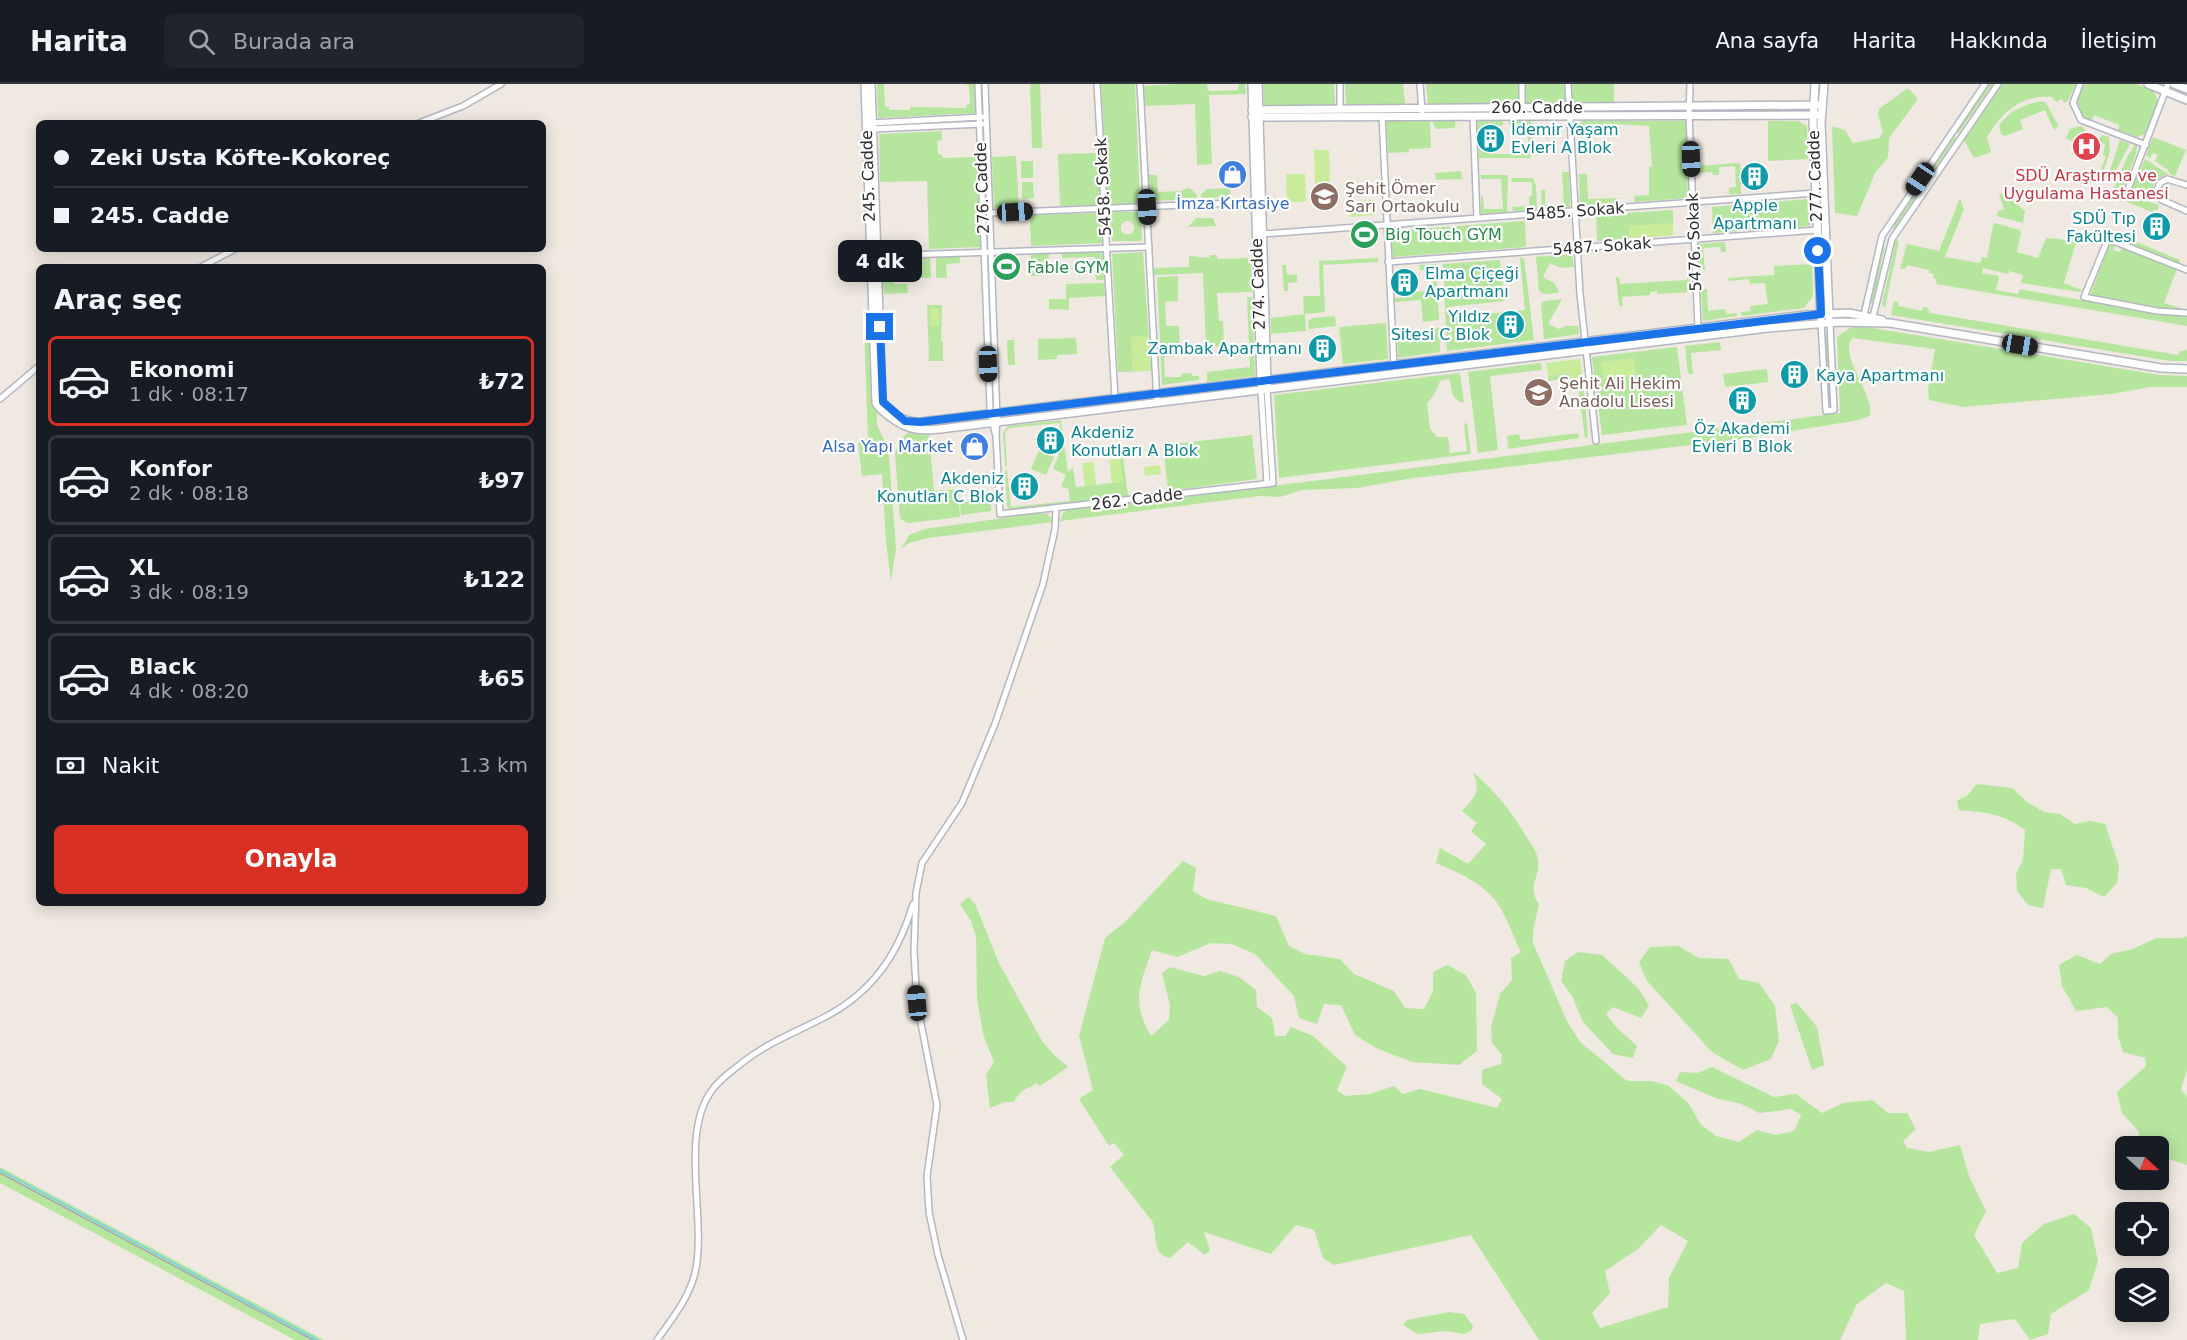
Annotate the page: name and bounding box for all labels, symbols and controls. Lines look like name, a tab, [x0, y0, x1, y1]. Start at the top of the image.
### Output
search box	[164, 14, 584, 68]
text: Harita	[30, 25, 128, 58]
icon: search	[185, 25, 218, 58]
text: Burada ara	[233, 29, 355, 54]
text: Ana sayfa	[1715, 29, 1819, 53]
text: Harita	[1852, 29, 1916, 53]
text: Hakkında	[1949, 29, 2048, 53]
text: İletişim	[2081, 29, 2157, 53]
street label: 260. Cadde	[1491, 98, 1583, 117]
place label: İdemir Yaşam Evleri A Blok	[1511, 120, 1619, 157]
building icon: İdemir Yaşam Evleri A Blok	[1474, 122, 1506, 154]
street label: 245. Cadde	[857, 130, 879, 222]
street label: 277. Cadde	[1804, 130, 1826, 222]
hospital icon: SDÜ Araştırma ve Uygulama Hastanesi	[2070, 131, 2102, 163]
street label: 5458. Sokak	[1091, 136, 1115, 237]
car	[1681, 141, 1701, 177]
street label: 276. Cadde	[971, 142, 993, 234]
text: Zeki Usta Köfte-Kokoreç	[90, 145, 390, 170]
shop icon: İmza Kırtasiye	[1217, 159, 1249, 191]
car	[1902, 159, 1938, 199]
building icon: Apple Apartmanı	[1739, 161, 1771, 193]
place label: SDÜ Araştırma ve Uygulama Hastanesi	[2003, 166, 2169, 203]
place label: Şehit Ömer Sarı Ortaokulu	[1345, 179, 1460, 216]
school or university icon: Şehit Ömer Sarı Ortaokulu	[1308, 181, 1340, 213]
car	[1137, 189, 1157, 225]
street label: 5476. Sokak	[1683, 192, 1705, 292]
place label: İmza Kırtasiye	[1176, 194, 1290, 213]
place label: Apple Apartmanı	[1713, 196, 1797, 233]
street label: 5485. Sokak	[1525, 198, 1626, 224]
car	[997, 202, 1033, 222]
text: 245. Cadde	[90, 203, 229, 228]
place label: SDÜ Tıp Fakültesi	[2066, 209, 2136, 246]
building icon: SDÜ Tıp Fakültesi	[2141, 211, 2173, 243]
sports icon: Big Touch GYM	[1348, 218, 1380, 250]
place label: Big Touch GYM	[1385, 225, 1502, 244]
street label: 5487. Sokak	[1552, 233, 1653, 259]
route start	[1804, 237, 1831, 264]
street label: 274. Cadde	[1247, 238, 1269, 330]
callout: 4 dk	[838, 240, 922, 282]
text: 4 dk	[856, 249, 904, 273]
sports icon: Fable GYM	[990, 251, 1022, 283]
place label: Fable GYM	[1027, 258, 1109, 277]
place label: Elma Çiçeği Apartmanı	[1425, 264, 1519, 301]
building icon: Elma Çiçeği Apartmanı	[1388, 266, 1420, 298]
text: Araç seç	[54, 284, 182, 315]
place label: Yıldız Sitesi C Blok	[1391, 307, 1491, 344]
building icon: Yıldız Sitesi C Blok	[1495, 309, 1527, 341]
route end	[866, 313, 893, 340]
building icon: Zambak Apartmanı	[1307, 332, 1339, 364]
car	[2001, 333, 2039, 357]
place label: Zambak Apartmanı	[1148, 339, 1302, 358]
car	[978, 346, 998, 382]
icon: car	[57, 354, 111, 408]
text: Ekonomi	[129, 357, 234, 382]
building icon: Kaya Apartmanı	[1779, 359, 1811, 391]
place label: Kaya Apartmanı	[1816, 366, 1944, 385]
text: ₺72	[479, 369, 525, 394]
place label: Şehit Ali Hekim Anadolu Lisesi	[1559, 374, 1681, 411]
school or university icon: Şehit Ali Hekim Anadolu Lisesi	[1522, 376, 1554, 408]
text: 1 dk · 08:17	[129, 382, 249, 406]
building icon: Öz Akademi Evleri B Blok	[1726, 384, 1758, 416]
place label: Öz Akademi Evleri B Blok	[1692, 419, 1793, 456]
place label: Akdeniz Konutları A Blok	[1071, 423, 1199, 460]
building icon: Akdeniz Konutları A Blok	[1034, 425, 1066, 457]
shop icon: Alsa Yapı Market	[958, 430, 990, 462]
place label: Alsa Yapı Market	[822, 437, 953, 456]
icon: car	[57, 453, 111, 507]
text: Konfor	[129, 456, 212, 481]
text: ₺97	[479, 468, 525, 493]
place label: Akdeniz Konutları C Blok	[877, 469, 1005, 506]
building icon: Akdeniz Konutları C Blok	[1009, 471, 1041, 503]
text: 2 dk · 08:18	[129, 481, 249, 505]
street label: 262. Cadde	[1090, 484, 1184, 514]
icon: car	[57, 552, 111, 606]
text: XL	[129, 555, 160, 580]
text: ₺122	[464, 567, 525, 592]
text: 3 dk · 08:19	[129, 580, 249, 604]
icon: car	[57, 651, 111, 705]
text: Black	[129, 654, 196, 679]
text: ₺65	[479, 666, 525, 691]
text: 4 dk · 08:20	[129, 679, 249, 703]
icon: cash	[54, 749, 87, 782]
text: Nakit	[102, 753, 159, 778]
text: 1.3 km	[459, 753, 528, 777]
button: Onayla	[54, 825, 528, 894]
car	[906, 984, 928, 1022]
north arrow	[2115, 1136, 2169, 1190]
map controls	[2115, 1136, 2169, 1322]
button: locate	[2115, 1202, 2169, 1256]
button: layers	[2115, 1268, 2169, 1322]

